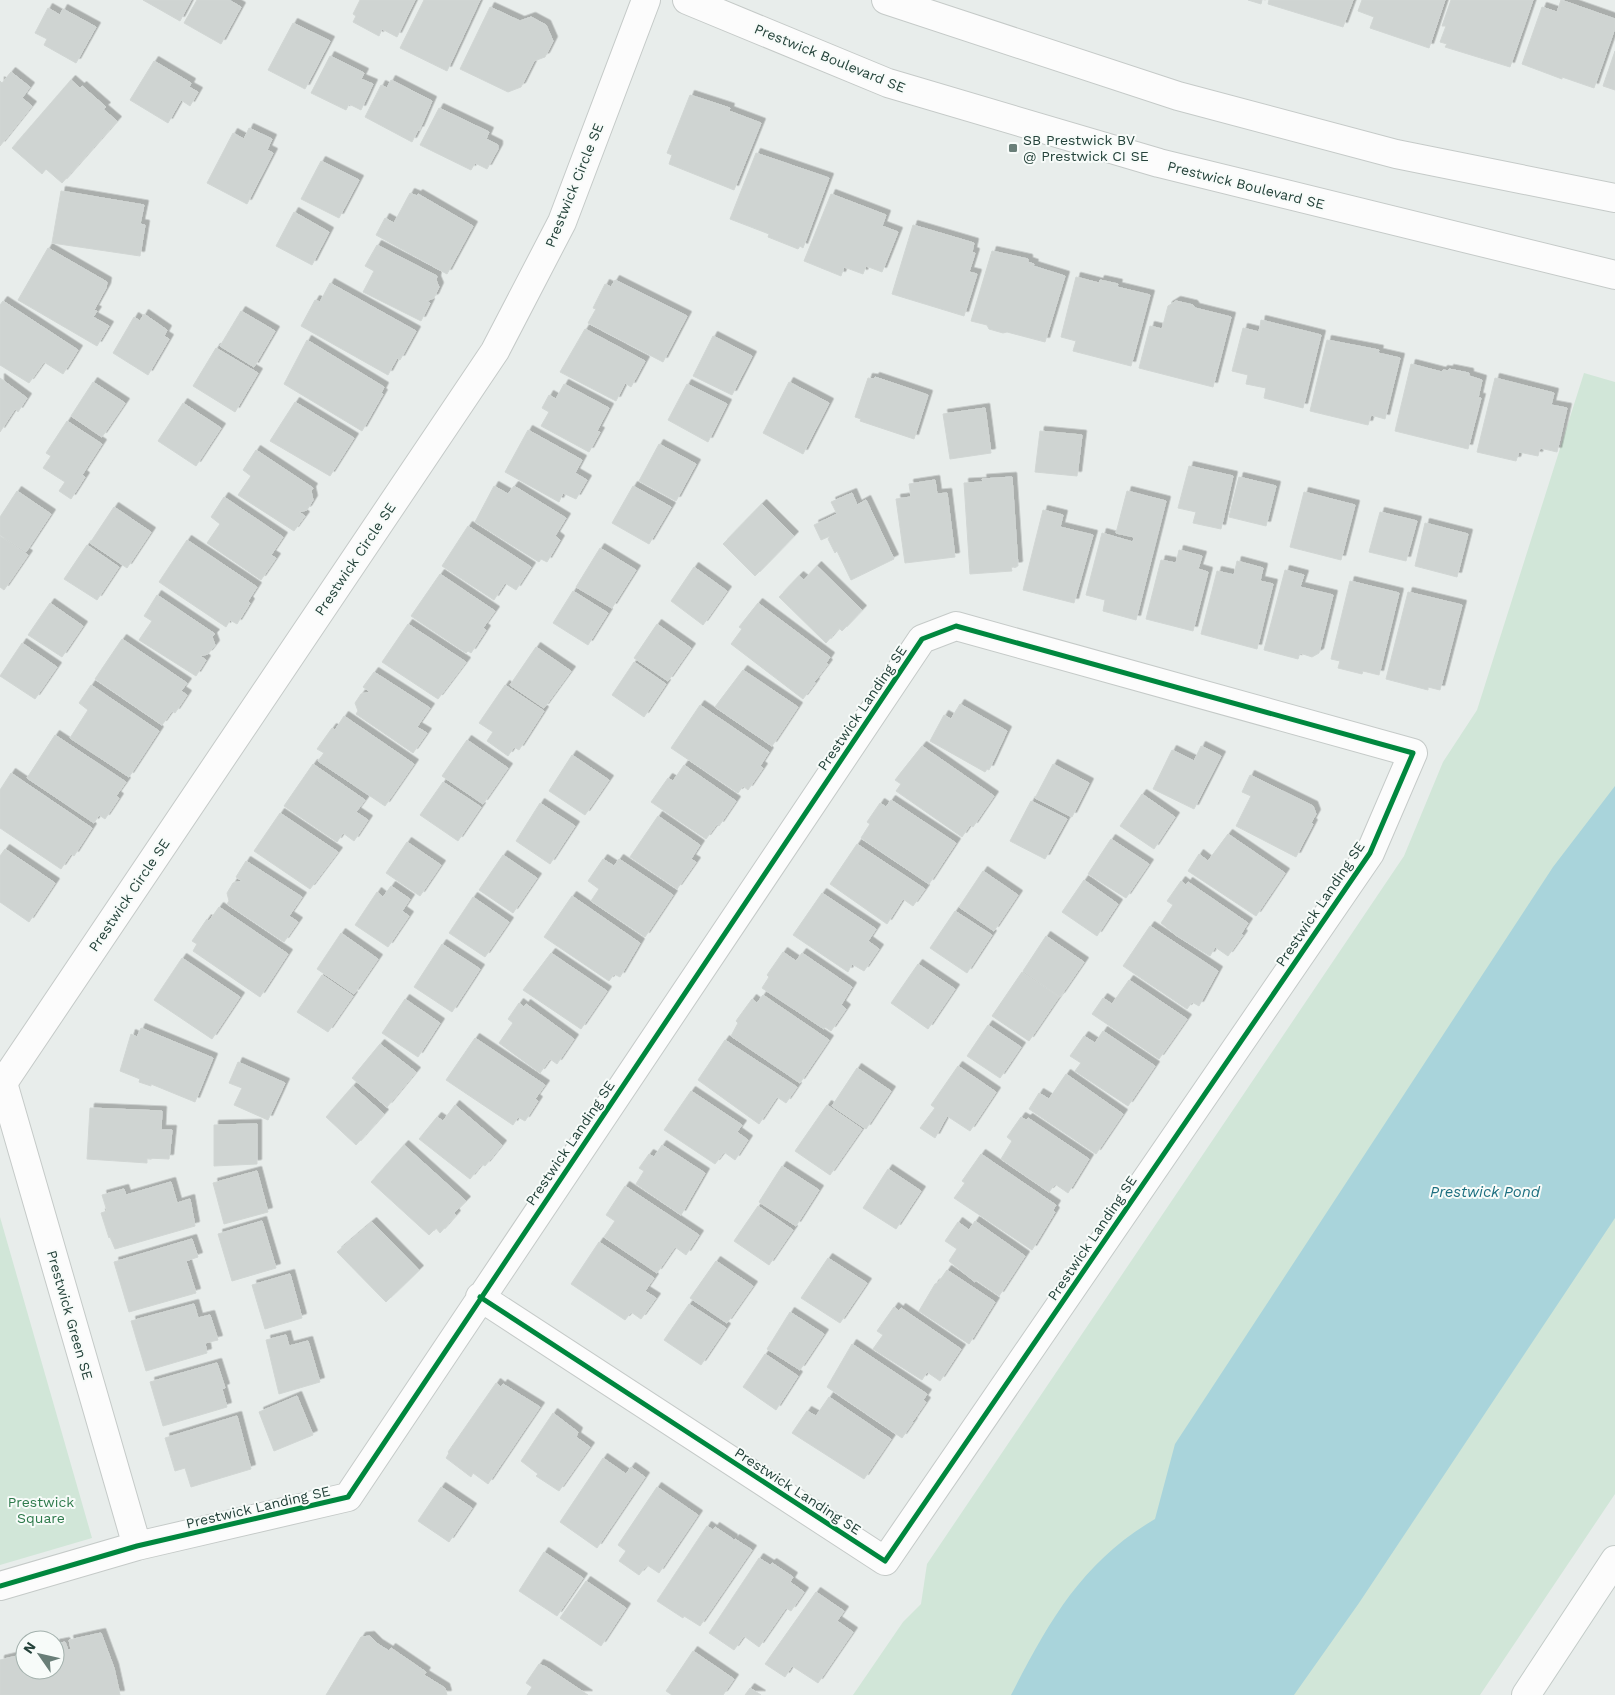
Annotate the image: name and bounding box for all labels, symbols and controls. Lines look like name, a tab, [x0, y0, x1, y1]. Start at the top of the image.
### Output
street label: Prestwick Boulevard SE	[752, 20, 908, 96]
street label: Prestwick Circle SE	[542, 120, 606, 250]
place label: SB Prestwick BV @ Prestwick CI SE	[1023, 132, 1149, 164]
marker: SB Prestwick BV @ Prestwick CI SE	[1007, 142, 1019, 154]
street label: Prestwick Boulevard SE	[1166, 158, 1326, 212]
street label: Prestwick Circle SE	[311, 499, 399, 618]
street label: Prestwick Landing SE	[814, 642, 910, 774]
street label: Prestwick Circle SE	[85, 835, 173, 954]
street label: Prestwick Landing SE	[1272, 838, 1368, 970]
street label: Prestwick Landing SE	[522, 1077, 618, 1209]
street label: Prestwick Landing SE	[1044, 1172, 1140, 1304]
water label: Prestwick Pond	[1430, 1183, 1541, 1201]
street label: Prestwick Green SE	[44, 1248, 96, 1382]
street label: Prestwick Landing SE	[732, 1444, 864, 1538]
street label: Prestwick Landing SE	[184, 1483, 332, 1531]
park label: Prestwick Square	[8, 1494, 74, 1526]
north arrow	[15, 1630, 65, 1680]
text: N	[20, 1639, 39, 1657]

